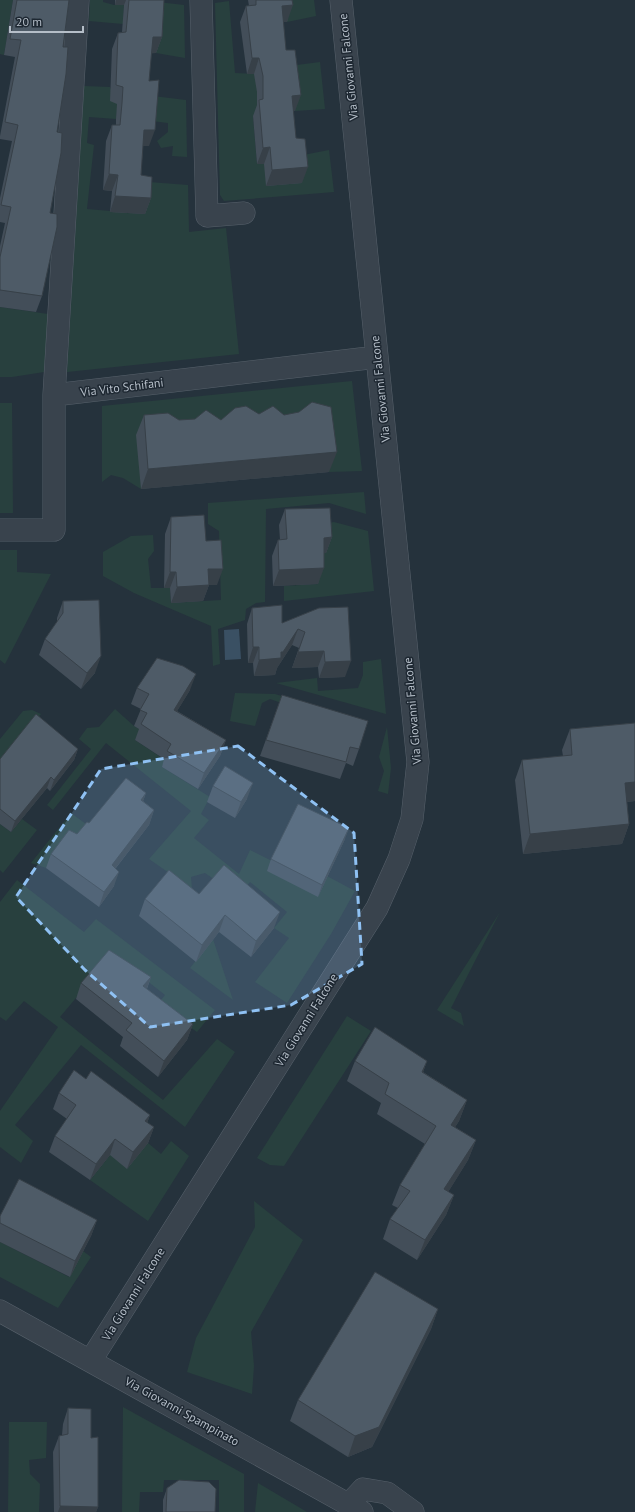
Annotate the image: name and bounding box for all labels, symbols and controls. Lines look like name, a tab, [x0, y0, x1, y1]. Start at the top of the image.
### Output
scale bar	[10, 8, 83, 34]
street label: Via Giovanni Falcone	[335, 13, 361, 122]
text: 20 m	[16, 14, 42, 29]
street label: Via Giovanni Falcone	[367, 335, 393, 444]
street label: Via Vito Schifani	[79, 374, 164, 400]
street label: Via Giovanni Falcone	[400, 657, 424, 766]
street label: Via Giovanni Falcone	[271, 971, 341, 1070]
street label: Via Giovanni Falcone	[98, 1245, 168, 1344]
street label: Via Giovanni Spampinato	[121, 1373, 242, 1449]

